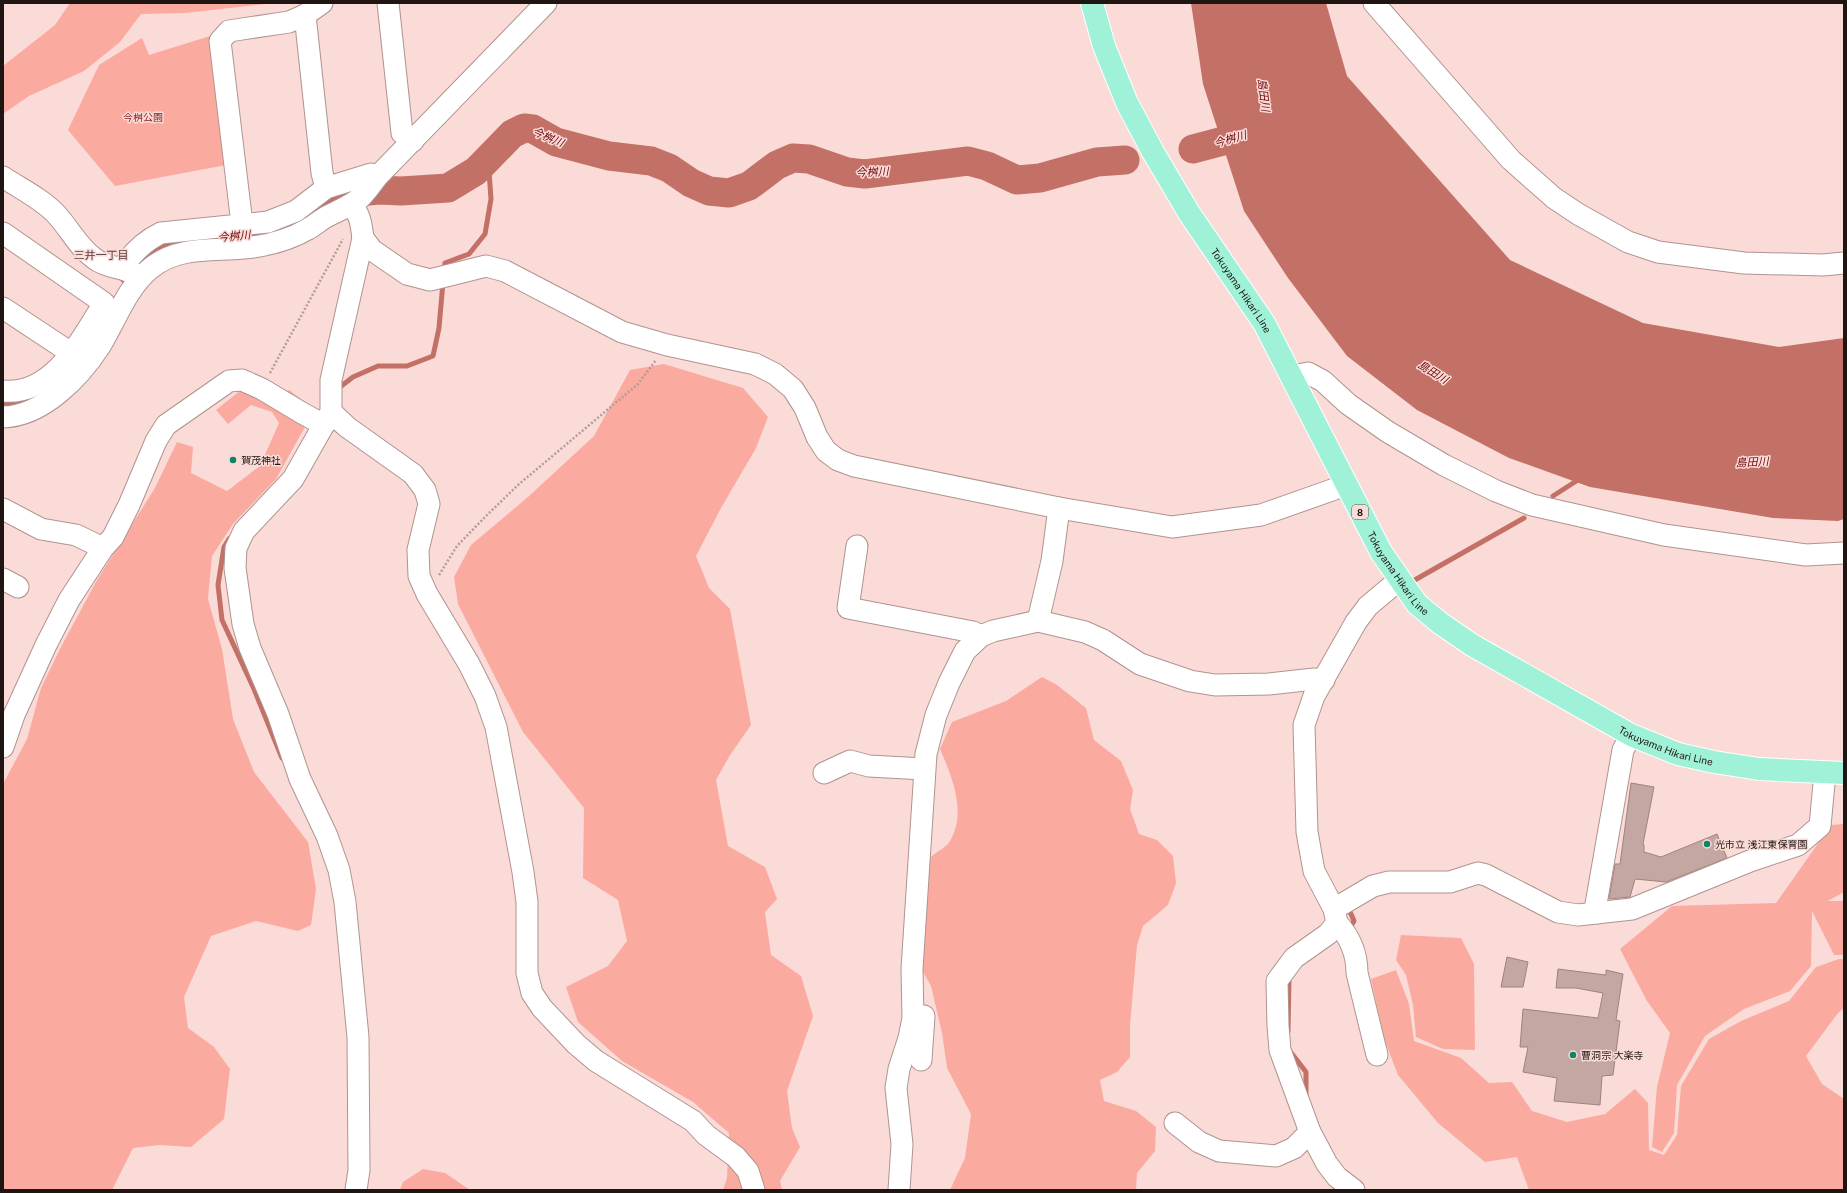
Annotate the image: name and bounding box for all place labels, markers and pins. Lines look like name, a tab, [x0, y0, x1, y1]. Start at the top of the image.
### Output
place label: 賀茂神社	[241, 454, 281, 466]
marker: 賀茂神社	[228, 455, 238, 465]
place label: 光市立 浅江東保育園	[1715, 838, 1807, 850]
marker: 光市立 浅江東保育園	[1702, 839, 1712, 849]
place label: 曹洞宗 大楽寺	[1581, 1049, 1643, 1061]
marker: 曹洞宗 大楽寺	[1568, 1050, 1578, 1060]

